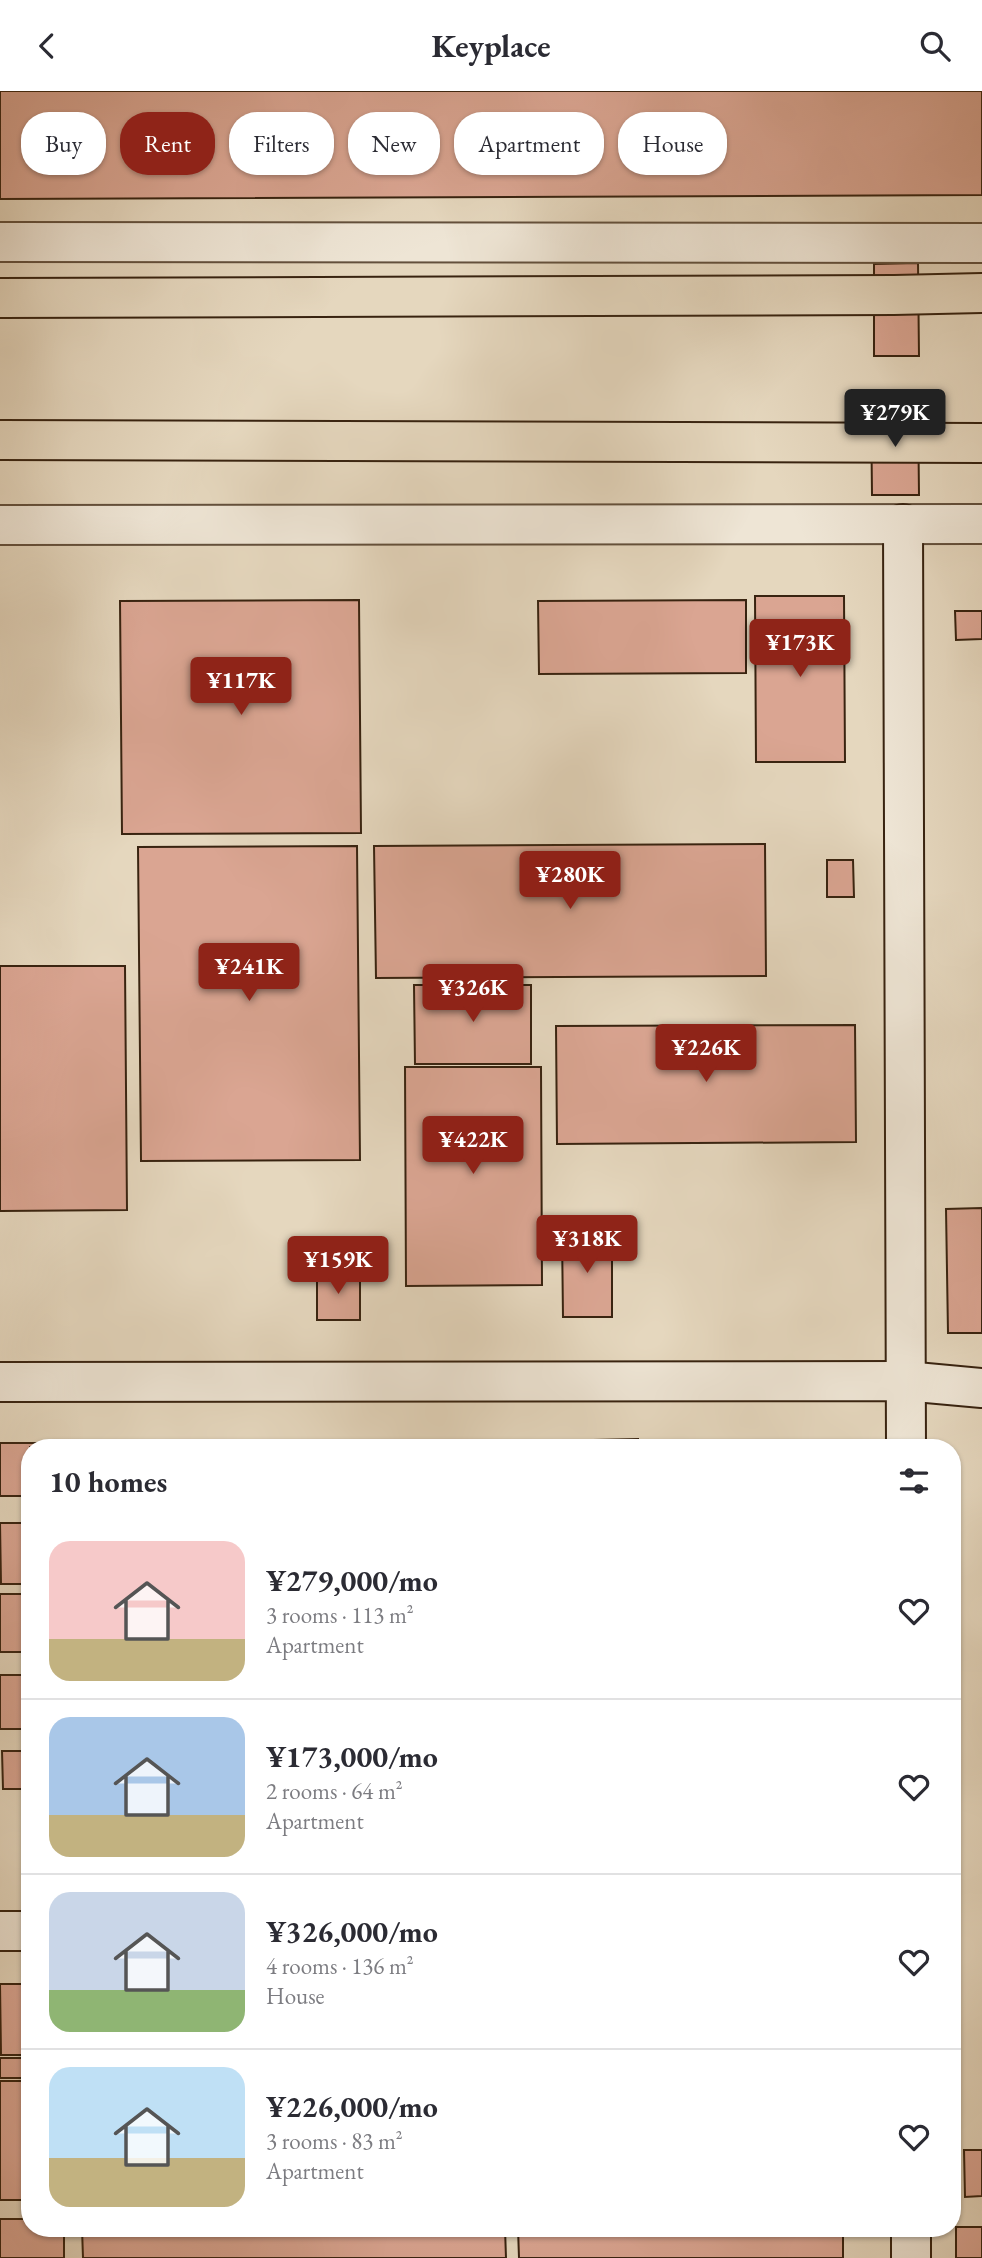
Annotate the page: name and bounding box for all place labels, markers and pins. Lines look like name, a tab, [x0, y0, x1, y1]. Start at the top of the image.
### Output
pin: ¥279K	[846, 389, 944, 449]
pin: ¥173K	[751, 619, 849, 679]
pin: ¥117K	[192, 657, 290, 717]
pin: ¥280K	[521, 851, 619, 911]
pin: ¥241K	[200, 943, 298, 1003]
pin: ¥326K	[424, 965, 522, 1024]
pin: ¥226K	[657, 1025, 755, 1084]
pin: ¥422K	[424, 1117, 522, 1176]
pin: ¥318K	[538, 1215, 636, 1275]
pin: ¥159K	[289, 1237, 387, 1296]

